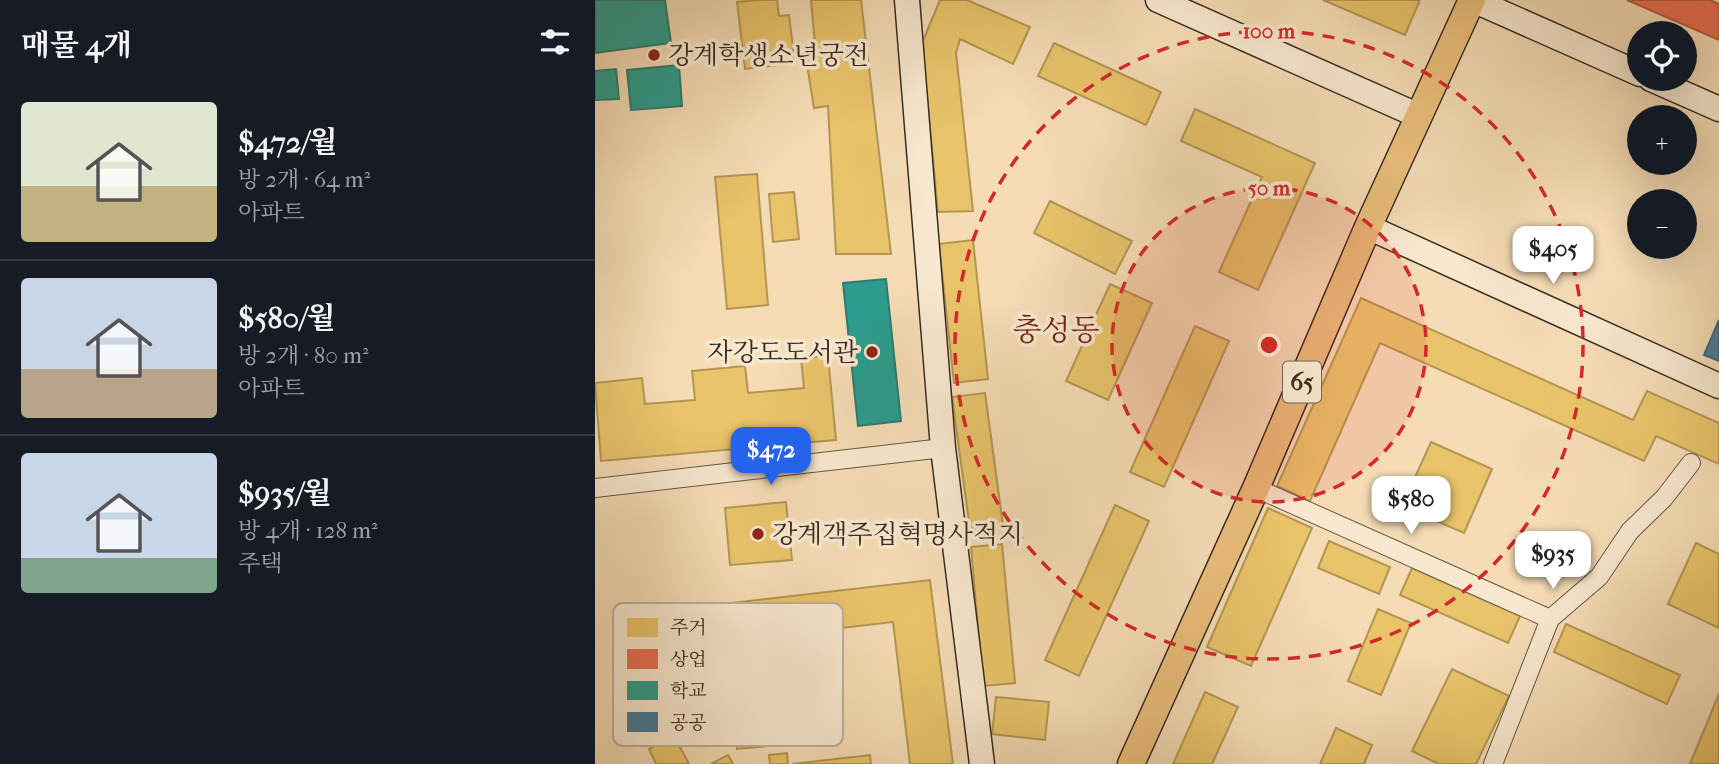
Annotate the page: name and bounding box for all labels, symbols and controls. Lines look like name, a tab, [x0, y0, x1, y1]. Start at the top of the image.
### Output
text: 100 m	[1243, 19, 1296, 43]
map controls	[1627, 21, 1697, 259]
button: locate	[1627, 21, 1697, 91]
icon: filters	[536, 23, 574, 61]
text: 매물 4개	[21, 28, 132, 63]
place label: 강계학생소년궁전	[668, 40, 869, 71]
marker: 강계학생소년궁전	[646, 47, 662, 63]
button: +	[1627, 105, 1697, 175]
text: $472/월	[238, 125, 337, 160]
icon: home	[77, 130, 161, 214]
text: 방 2개 · 64 m²	[238, 166, 370, 193]
text: 50 m	[1248, 176, 1291, 200]
button: −	[1627, 189, 1697, 259]
text: 아파트	[238, 199, 305, 226]
pin: $405	[1512, 226, 1594, 286]
text: $405	[1529, 235, 1577, 262]
text: $580/월	[238, 301, 335, 336]
icon: home	[77, 306, 161, 390]
district label: 충성동	[1013, 313, 1099, 348]
centre of rings	[1257, 333, 1281, 357]
place label: 자강도도서관	[707, 337, 858, 368]
text: 방 2개 · 80 m²	[238, 342, 368, 369]
marker: 자강도도서관	[864, 344, 880, 360]
road number: 65	[1283, 362, 1321, 402]
text: 아파트	[238, 375, 305, 402]
pin: $472	[730, 428, 812, 487]
text: $472	[747, 436, 795, 463]
text: $935/월	[238, 476, 332, 511]
pin: $580	[1370, 476, 1452, 536]
icon: home	[77, 481, 161, 565]
text: $580	[1388, 485, 1434, 512]
text: 방 4개 · 128 m²	[238, 517, 378, 544]
place label: 강계객주집혁명사적지	[772, 519, 1023, 550]
marker: 강계객주집혁명사적지	[750, 526, 766, 542]
pin: $935	[1512, 532, 1594, 591]
text: $935	[1531, 540, 1575, 567]
text: 주택	[238, 550, 282, 577]
legend	[613, 603, 843, 746]
text: 주거	[670, 617, 707, 639]
text: 상업	[670, 649, 707, 671]
text: 학교	[670, 680, 707, 702]
text: 공공	[670, 712, 707, 734]

